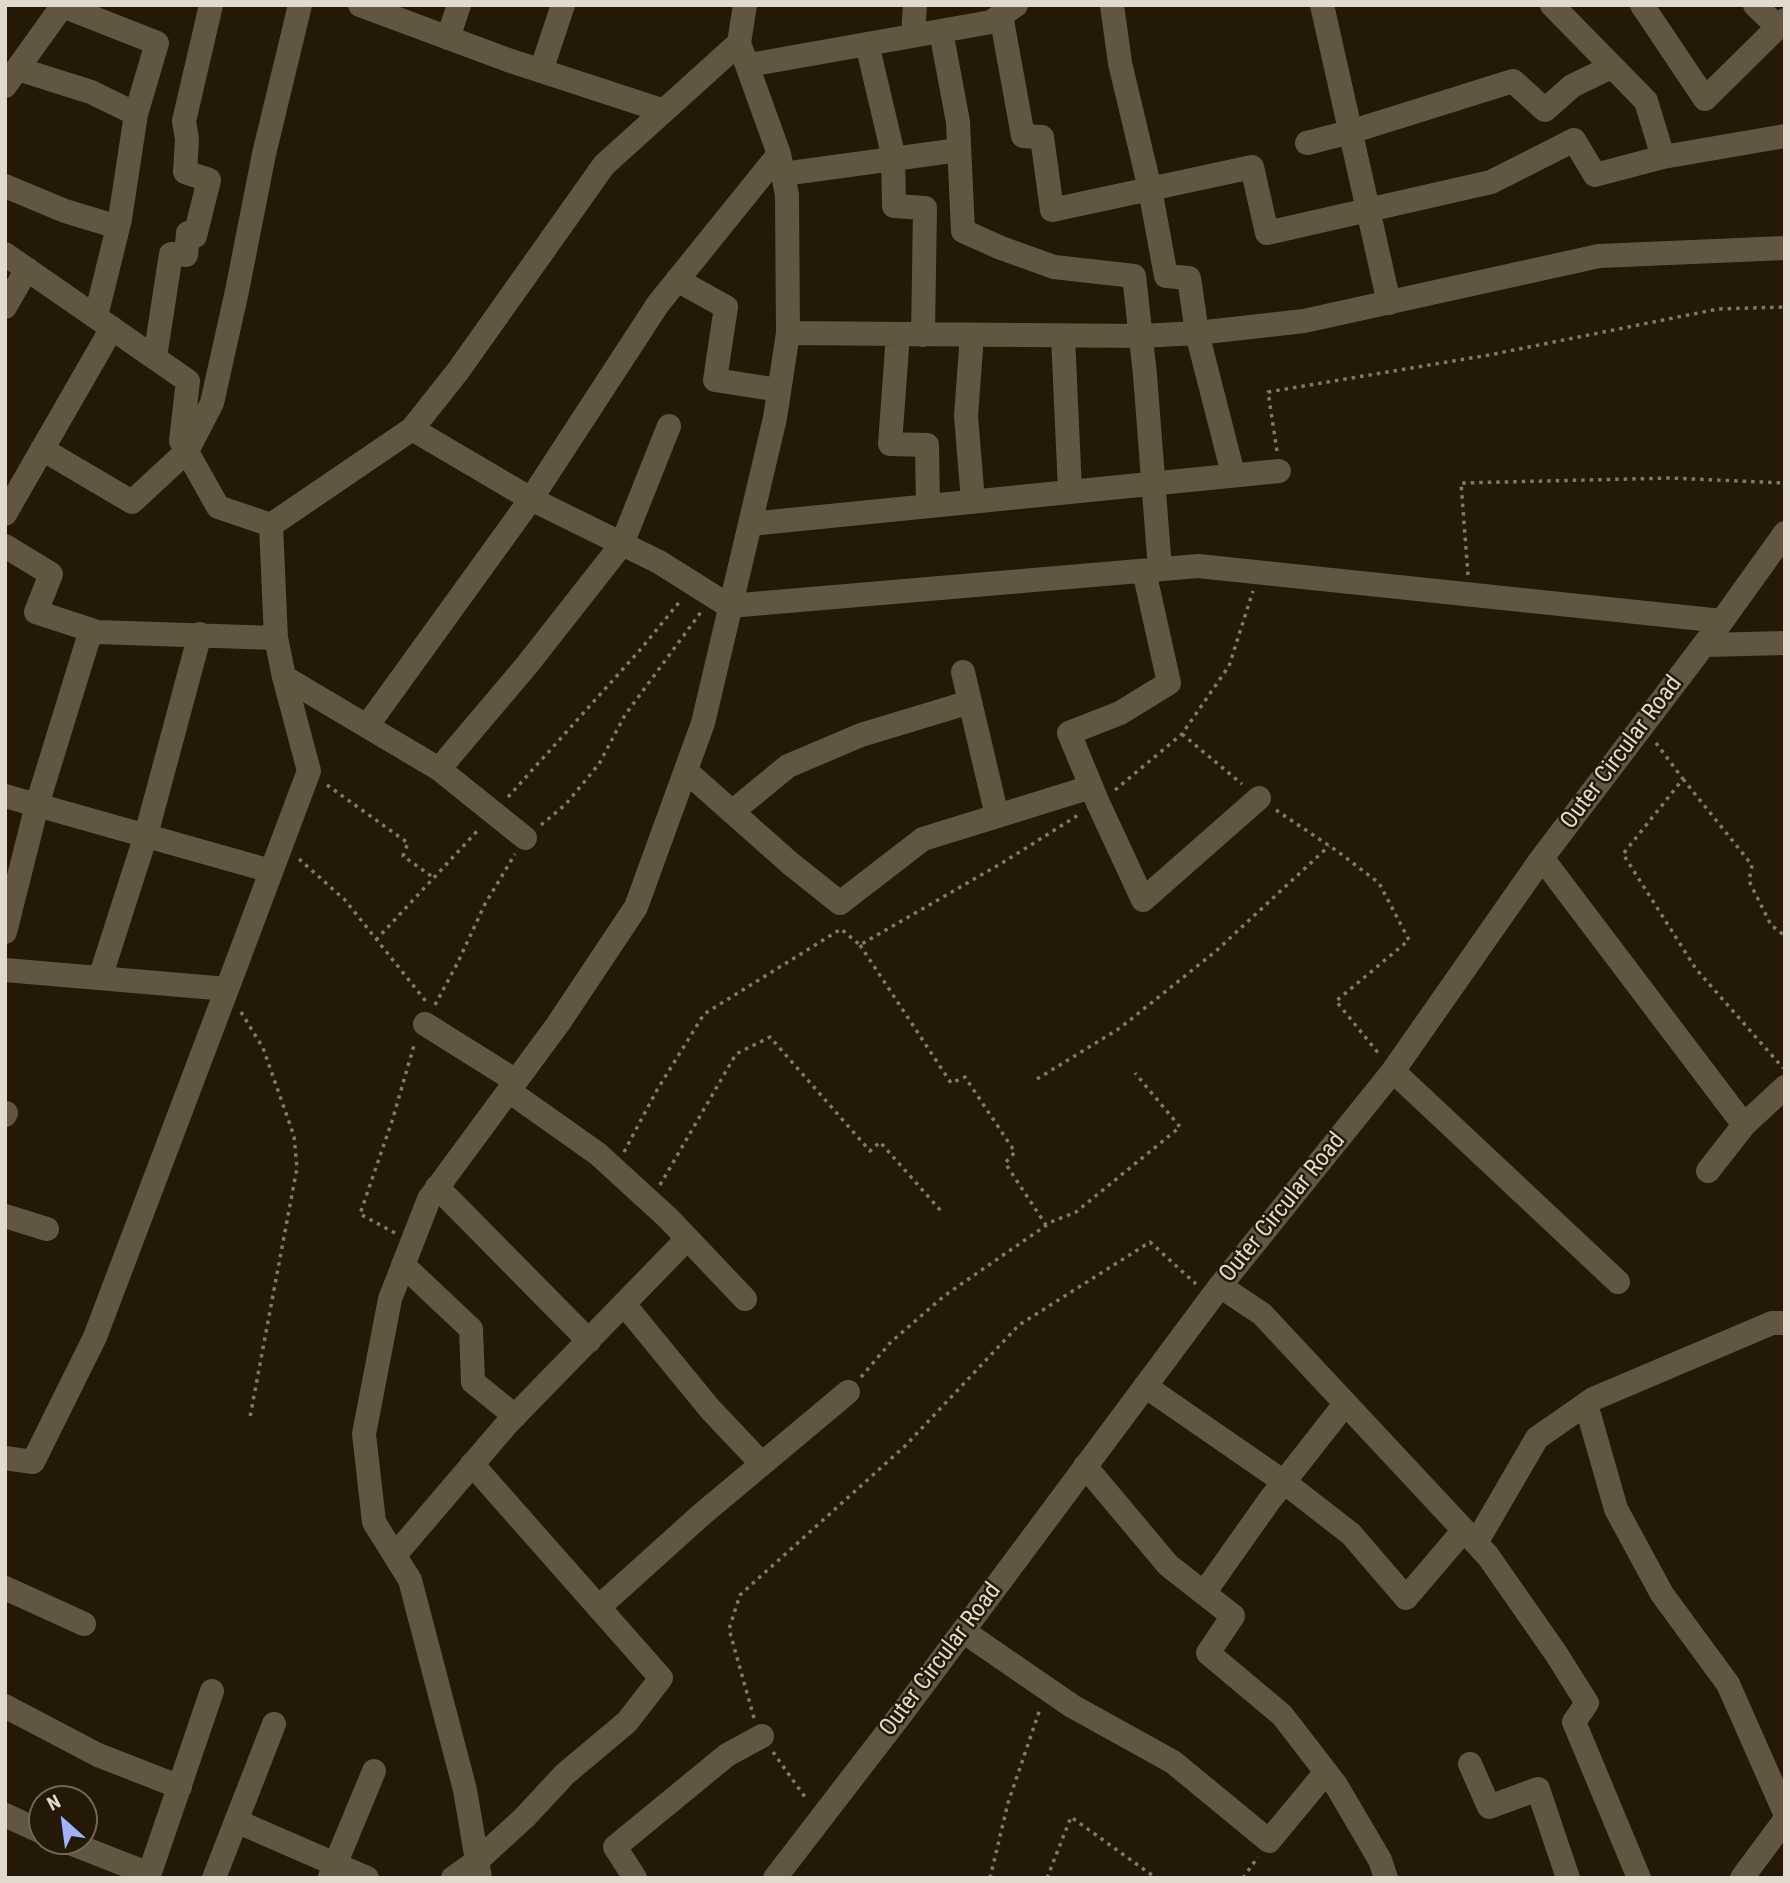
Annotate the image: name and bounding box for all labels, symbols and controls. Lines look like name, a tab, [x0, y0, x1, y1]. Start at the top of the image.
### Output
street label: Outer Circular Road	[1555, 671, 1689, 835]
street label: Outer Circular Road	[1214, 1127, 1352, 1289]
street label: Outer Circular Road	[874, 1578, 1008, 1742]
north arrow	[28, 1785, 98, 1855]
text: N	[43, 1790, 64, 1816]

